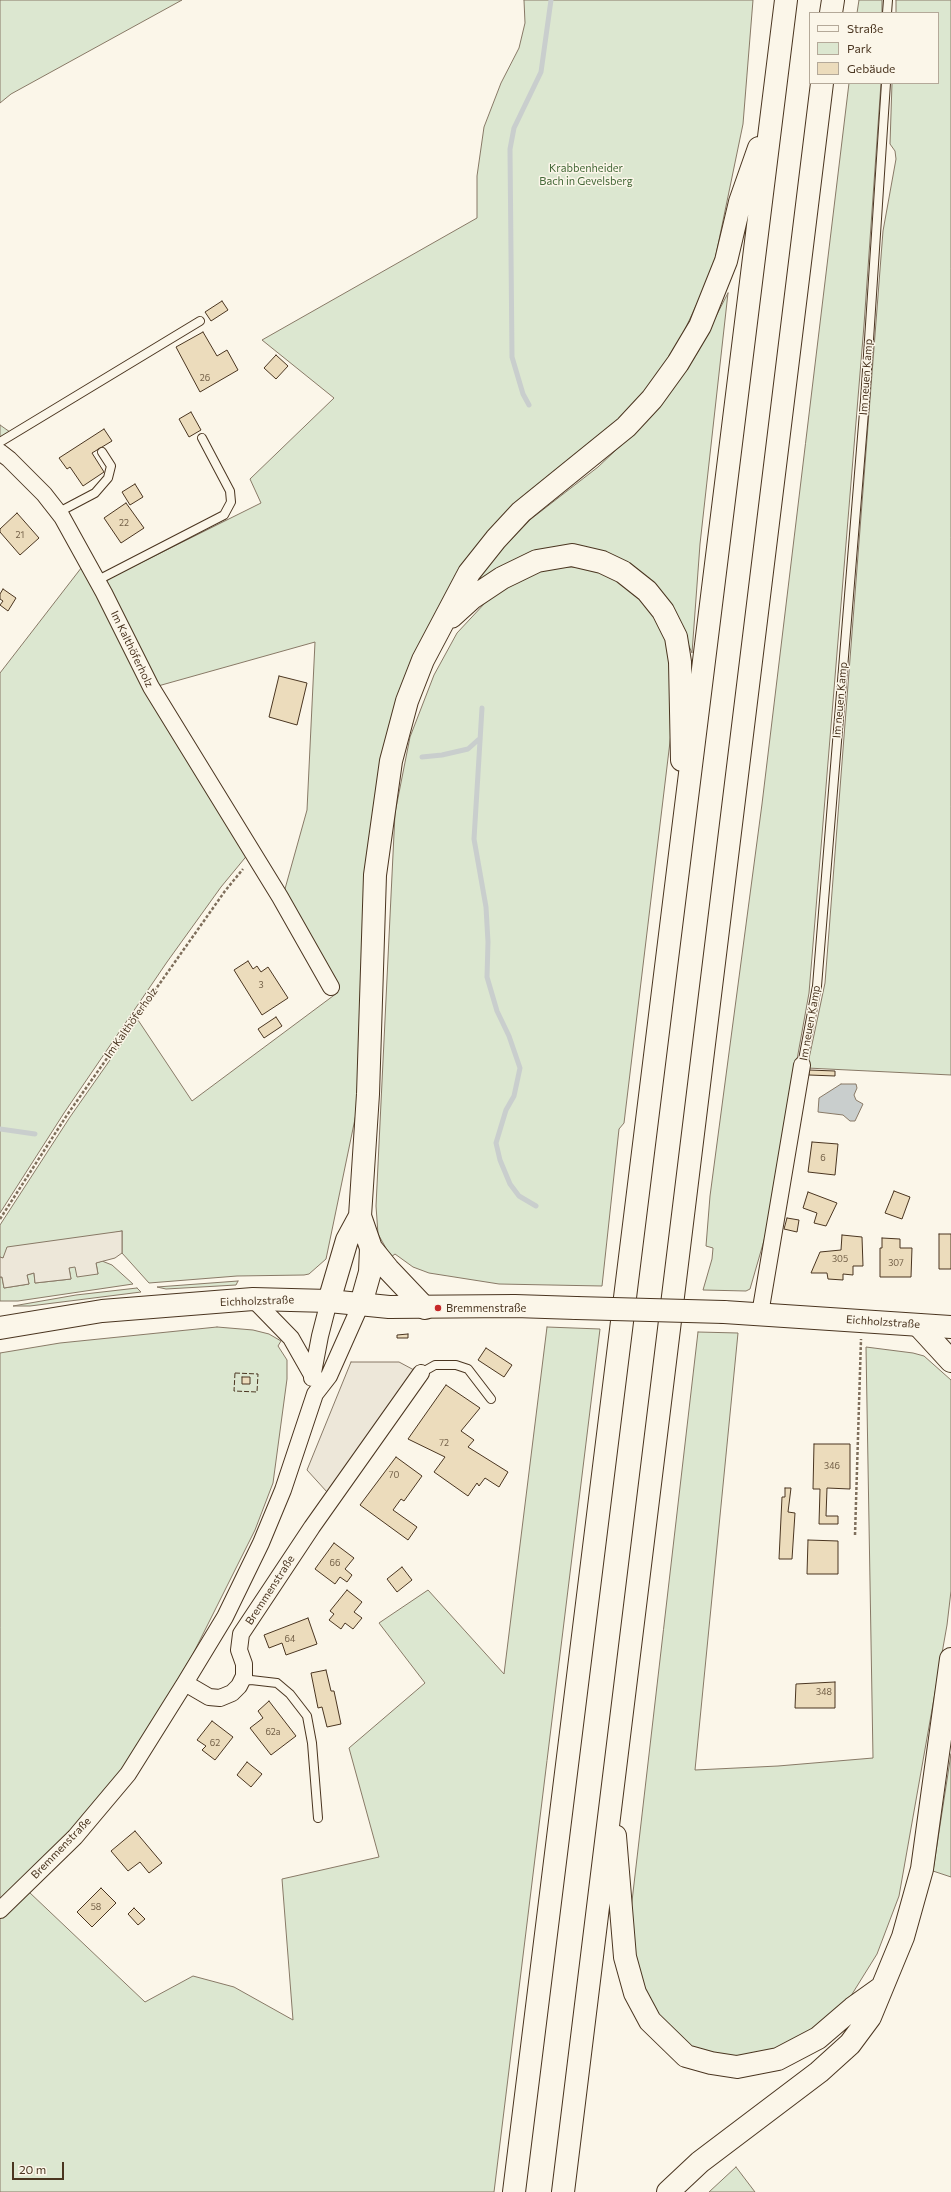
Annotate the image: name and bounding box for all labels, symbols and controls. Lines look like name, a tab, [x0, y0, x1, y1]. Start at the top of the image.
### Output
legend	[809, 12, 939, 84]
text: Straße	[847, 21, 883, 35]
text: Park	[847, 41, 872, 55]
text: Gebäude	[847, 61, 895, 75]
park label: Krabbenheider Bach in Gevelsberg	[539, 161, 633, 187]
street label: Im neuen Kamp	[857, 338, 875, 416]
house number: 26	[200, 373, 210, 383]
house number: 22	[119, 518, 129, 528]
house number: 21	[16, 530, 24, 540]
street label: Im Kalthöferholz	[108, 609, 156, 689]
street label: Im neuen Kamp	[830, 661, 850, 739]
house number: 3	[258, 980, 264, 990]
street label: Im neuen Kamp	[797, 984, 823, 1062]
street label: Im Kalthöferholz	[102, 985, 160, 1061]
house number: 6	[820, 1153, 826, 1163]
house number: 305	[832, 1254, 848, 1264]
house number: 307	[888, 1258, 904, 1268]
street label: Eichholzstraße	[220, 1293, 294, 1309]
place label: Bremmenstraße	[446, 1301, 526, 1315]
marker: Bremmenstraße	[433, 1303, 443, 1313]
street label: Eichholzstraße	[846, 1313, 920, 1331]
house number: 72	[439, 1438, 449, 1448]
house number: 346	[824, 1461, 840, 1471]
house number: 70	[389, 1470, 399, 1480]
street label: Bremmenstraße	[243, 1553, 297, 1627]
house number: 66	[330, 1558, 340, 1568]
house number: 64	[285, 1634, 295, 1644]
house number: 348	[816, 1687, 832, 1697]
house number: 62a	[265, 1727, 281, 1737]
house number: 62	[210, 1738, 220, 1748]
street label: Bremmenstraße	[28, 1814, 94, 1882]
house number: 58	[91, 1902, 101, 1912]
scale bar	[14, 2154, 66, 2180]
text: 20 m	[19, 2162, 46, 2176]

